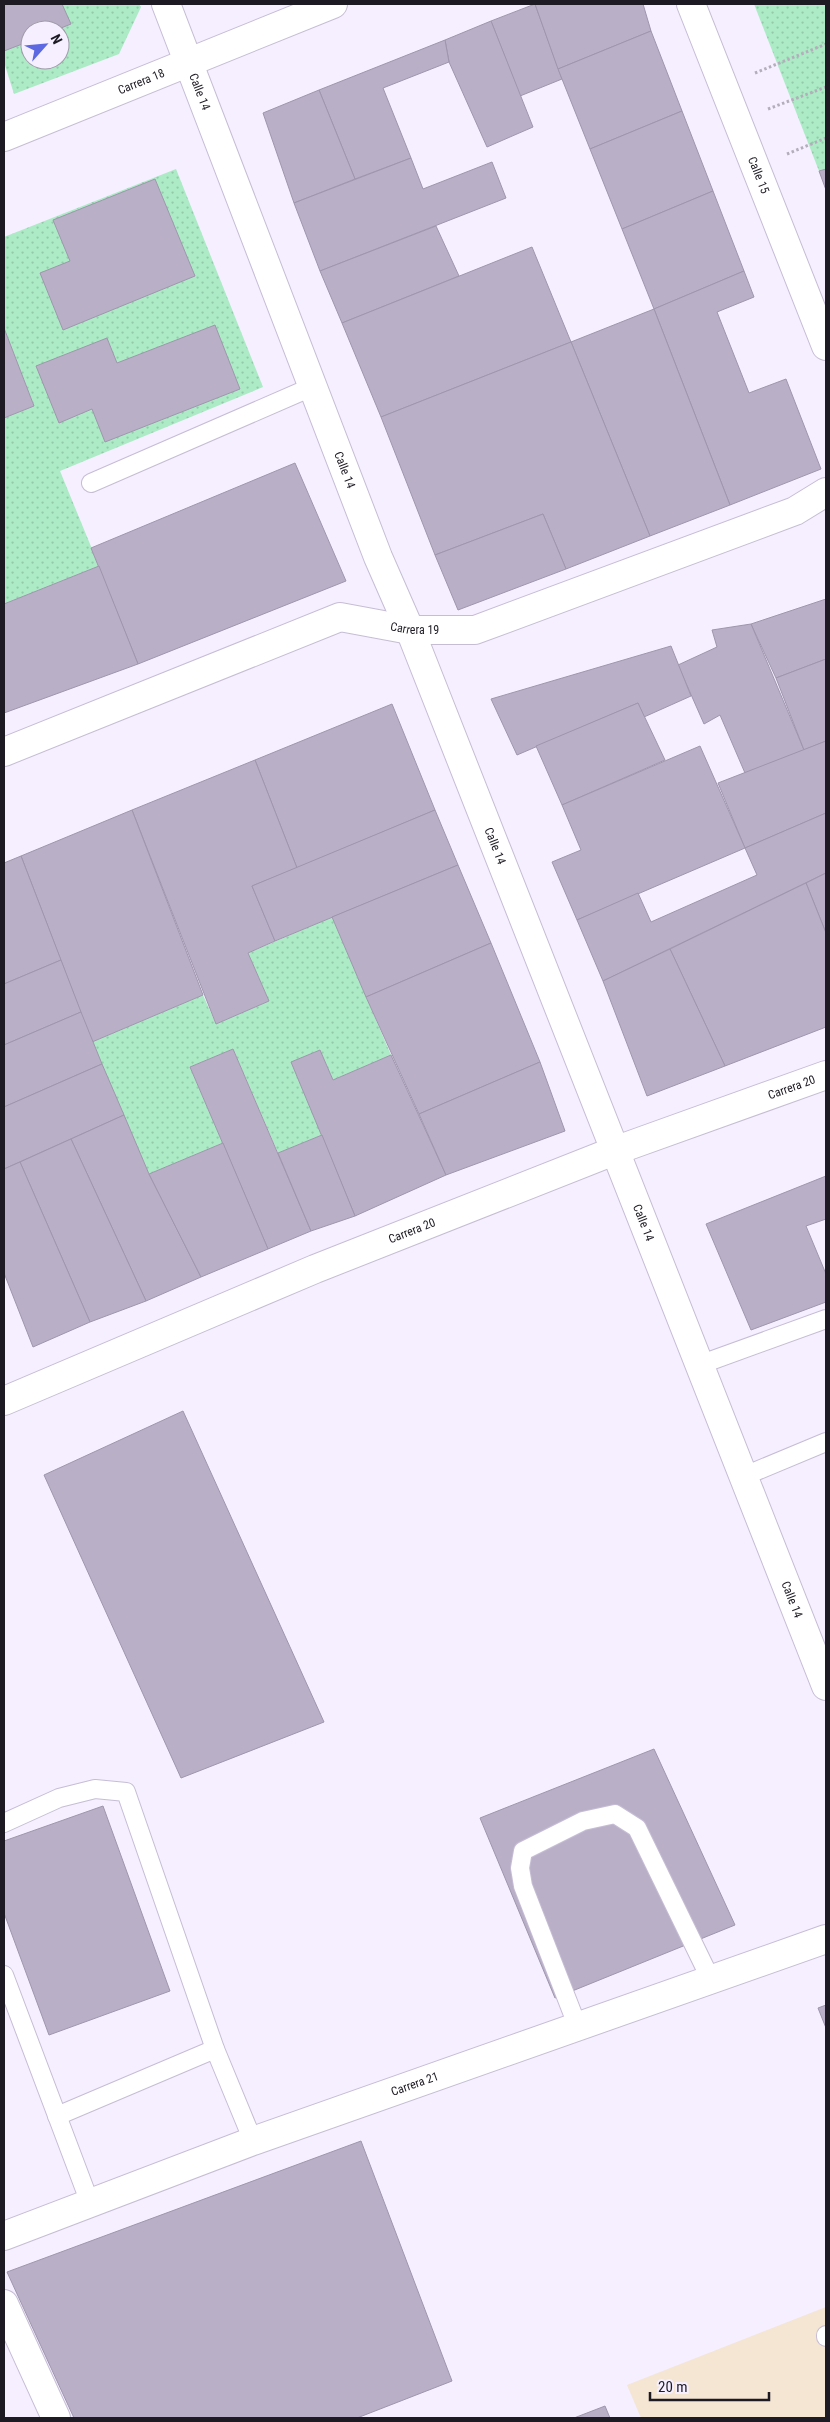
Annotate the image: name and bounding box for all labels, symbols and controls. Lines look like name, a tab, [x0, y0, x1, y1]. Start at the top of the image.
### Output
north arrow	[20, 20, 70, 70]
text: N	[48, 32, 66, 47]
street label: Carrera 18	[116, 66, 167, 97]
street label: Calle 14	[186, 71, 213, 112]
street label: Calle 15	[745, 155, 772, 196]
street label: Calle 14	[331, 450, 358, 490]
street label: Carrera 19	[389, 619, 439, 637]
street label: Calle 14	[482, 825, 509, 866]
street label: Carrera 20	[766, 1072, 817, 1102]
street label: Calle 14	[630, 1202, 657, 1243]
street label: Carrera 20	[386, 1215, 437, 1246]
street label: Calle 14	[778, 1579, 806, 1620]
street label: Carrera 21	[389, 2069, 440, 2099]
scale bar	[650, 2370, 769, 2402]
text: 20 m	[658, 2378, 688, 2396]

